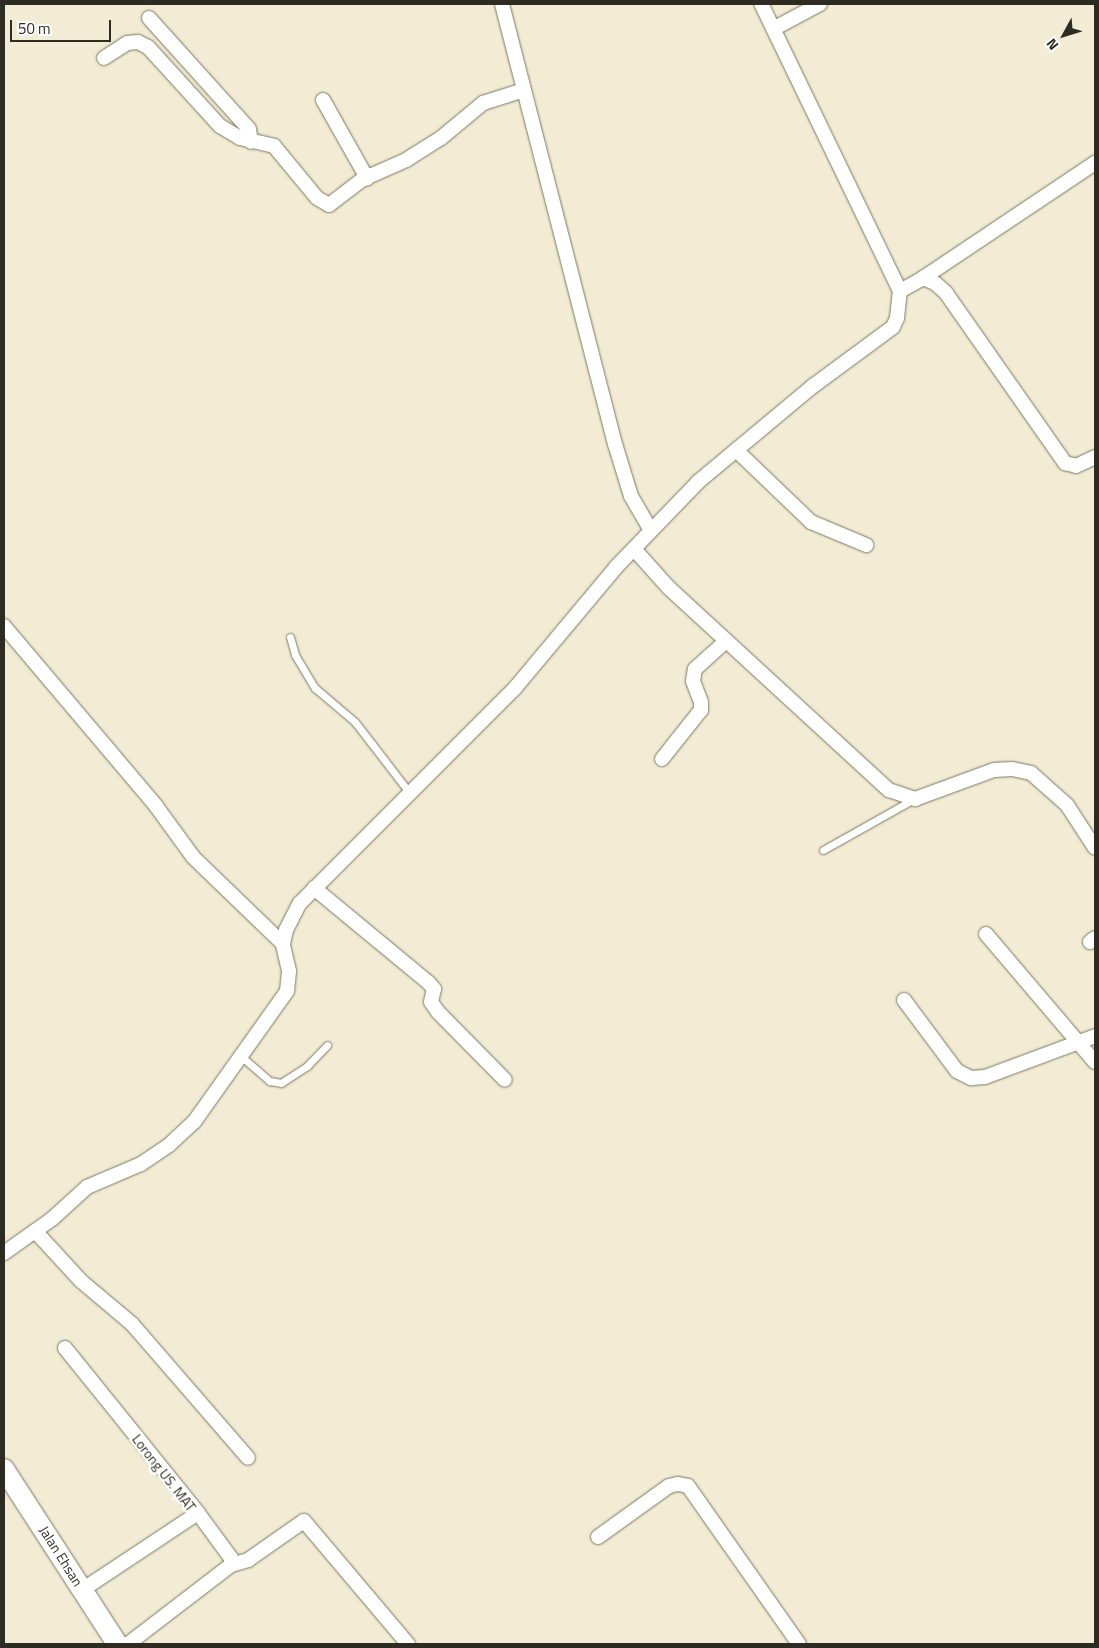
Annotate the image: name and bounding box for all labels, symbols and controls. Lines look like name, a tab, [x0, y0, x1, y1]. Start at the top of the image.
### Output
scale bar	[12, 10, 114, 42]
north arrow	[1039, 10, 1089, 60]
text: 50 m	[18, 17, 51, 40]
text: N	[1041, 34, 1063, 55]
street label: Lorong US. MAT	[129, 1431, 199, 1515]
street label: Jalan Ehsan	[36, 1523, 86, 1589]

